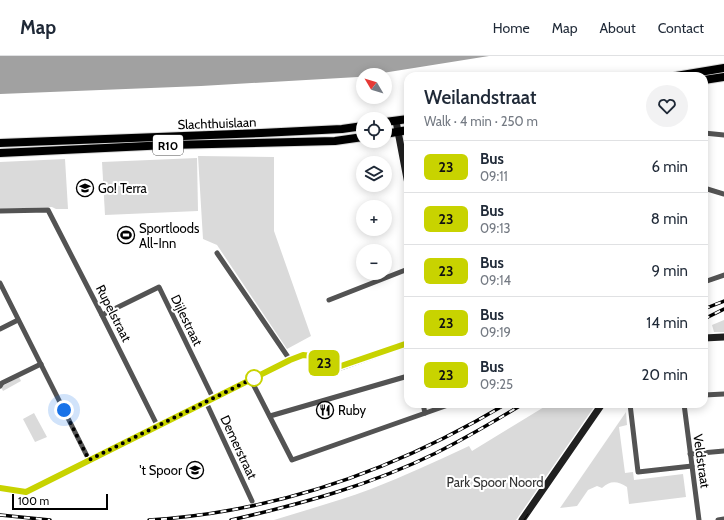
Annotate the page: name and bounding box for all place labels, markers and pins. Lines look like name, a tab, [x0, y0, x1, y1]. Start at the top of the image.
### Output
school or university icon: Go! Terra	[75, 178, 95, 198]
place label: Go! Terra	[98, 180, 148, 196]
place label: Sportloods All-Inn	[139, 220, 200, 251]
sports icon: Sportloods All-Inn	[116, 225, 136, 245]
unlabelled marker	[245, 369, 263, 387]
restaurant icon: Ruby	[315, 400, 335, 420]
place label: Ruby	[338, 402, 367, 418]
school or university icon: 't Spoor	[185, 460, 205, 480]
place label: 't Spoor	[139, 462, 183, 478]

